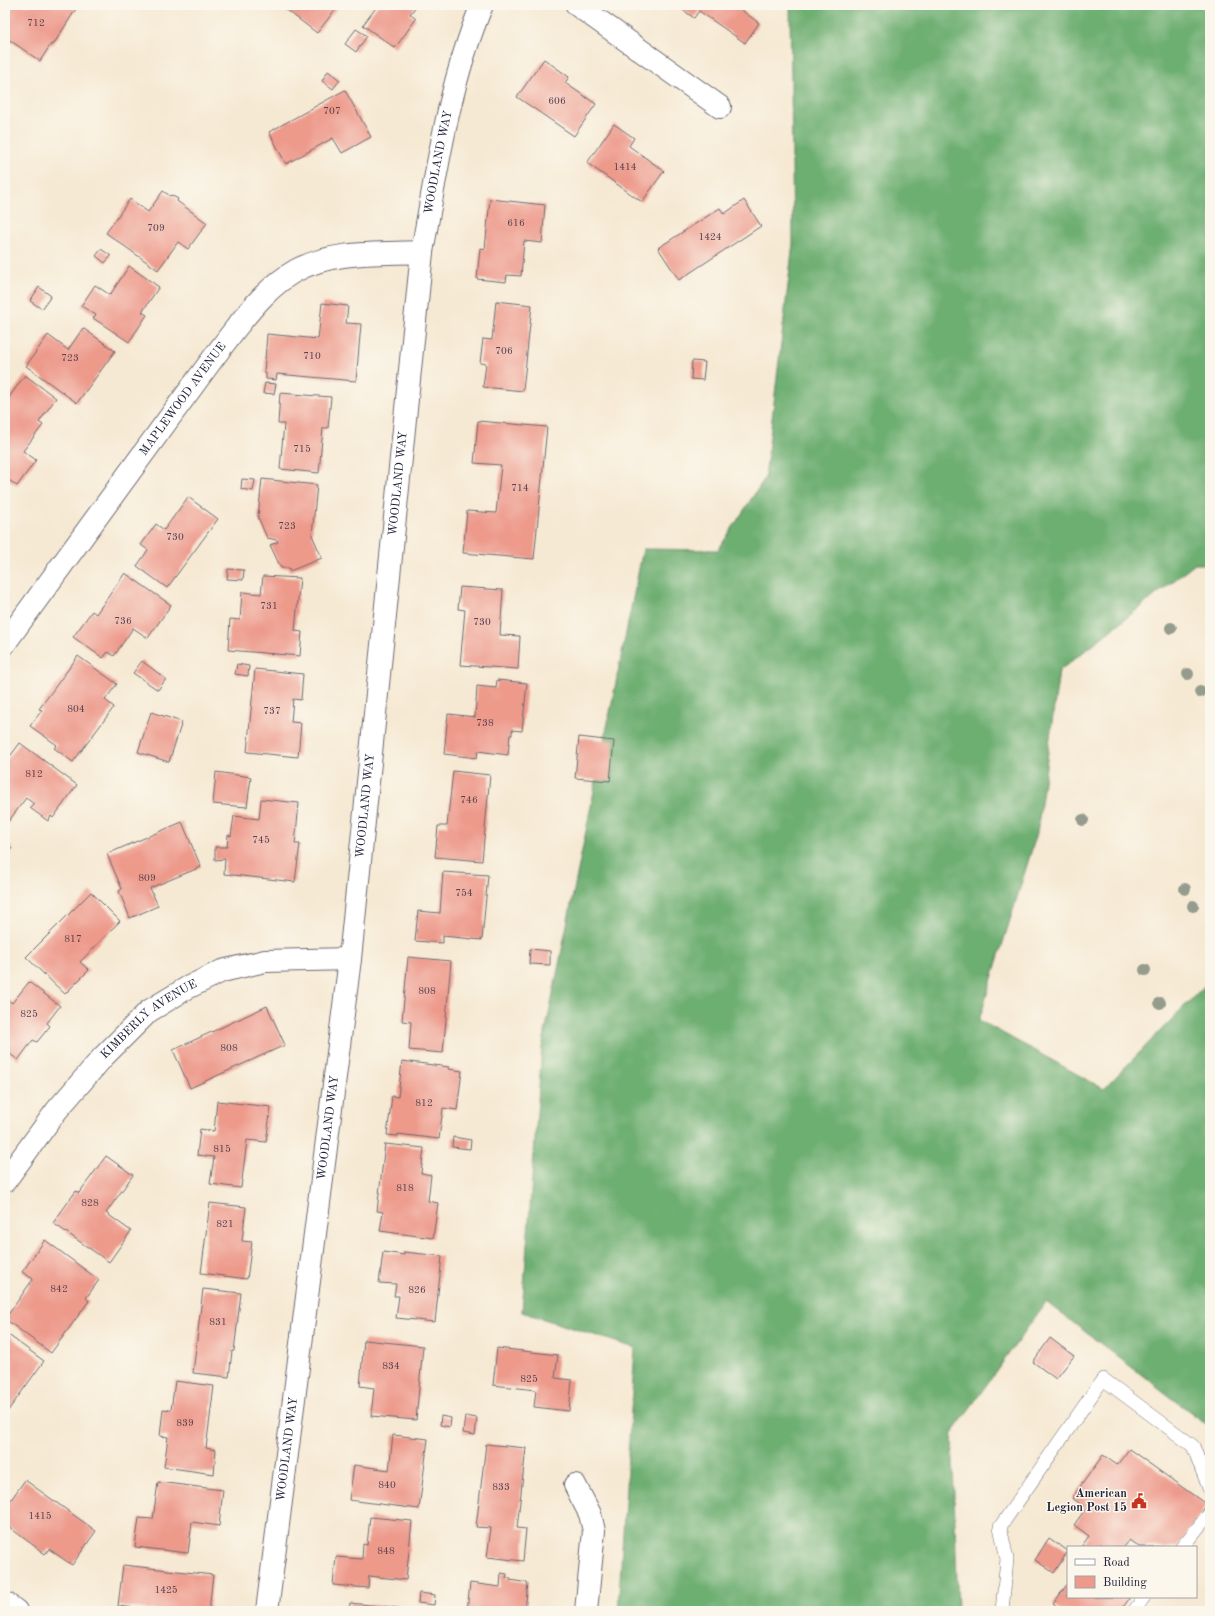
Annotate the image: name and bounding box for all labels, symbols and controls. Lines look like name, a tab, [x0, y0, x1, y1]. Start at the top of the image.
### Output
house number: 712	[27, 18, 45, 28]
house number: 606	[548, 96, 566, 106]
house number: 707	[323, 106, 341, 116]
street label: WOODLAND WAY	[423, 109, 455, 215]
house number: 1414	[613, 162, 637, 172]
house number: 616	[507, 218, 525, 228]
house number: 709	[147, 223, 165, 233]
house number: 1424	[698, 232, 722, 242]
street label: MAPLEWOOD AVENUE	[138, 340, 229, 458]
house number: 706	[495, 346, 513, 356]
house number: 710	[303, 351, 321, 361]
house number: 723	[61, 353, 79, 363]
street label: WOODLAND WAY	[387, 431, 410, 537]
house number: 715	[293, 444, 311, 454]
house number: 714	[511, 483, 529, 493]
house number: 723	[278, 521, 296, 531]
house number: 730	[166, 532, 184, 542]
house number: 731	[260, 601, 278, 611]
house number: 736	[114, 616, 132, 626]
house number: 730	[473, 617, 491, 627]
house number: 804	[67, 704, 85, 714]
house number: 737	[263, 706, 281, 716]
house number: 738	[476, 718, 494, 728]
street label: WOODLAND WAY	[354, 753, 377, 859]
house number: 812	[25, 769, 43, 779]
house number: 746	[460, 795, 478, 805]
house number: 745	[252, 835, 270, 845]
house number: 809	[138, 873, 156, 883]
house number: 754	[455, 888, 473, 898]
house number: 817	[64, 934, 82, 944]
street label: KIMBERLY AVENUE	[99, 978, 199, 1061]
house number: 808	[418, 986, 436, 996]
house number: 825	[20, 1009, 38, 1019]
house number: 808	[220, 1043, 238, 1053]
street label: WOODLAND WAY	[316, 1075, 341, 1181]
house number: 812	[415, 1098, 433, 1108]
house number: 815	[213, 1144, 231, 1154]
house number: 818	[396, 1183, 414, 1193]
house number: 828	[81, 1198, 99, 1208]
house number: 821	[216, 1219, 234, 1229]
house number: 842	[50, 1284, 68, 1294]
house number: 826	[408, 1285, 426, 1295]
house number: 831	[209, 1317, 227, 1327]
house number: 834	[382, 1361, 400, 1371]
house number: 825	[520, 1374, 538, 1384]
street label: WOODLAND WAY	[275, 1396, 300, 1502]
house number: 839	[176, 1418, 194, 1428]
house number: 840	[378, 1480, 396, 1490]
house number: 833	[492, 1482, 510, 1492]
place label: American Legion Post 15	[1046, 1488, 1127, 1514]
public building icon: American Legion Post 15	[1130, 1492, 1148, 1510]
house number: 1415	[28, 1511, 52, 1521]
house number: 848	[377, 1546, 395, 1556]
legend	[1067, 1546, 1197, 1598]
text: Road	[1103, 1557, 1130, 1569]
text: Building	[1103, 1577, 1147, 1589]
house number: 1425	[154, 1585, 178, 1595]

